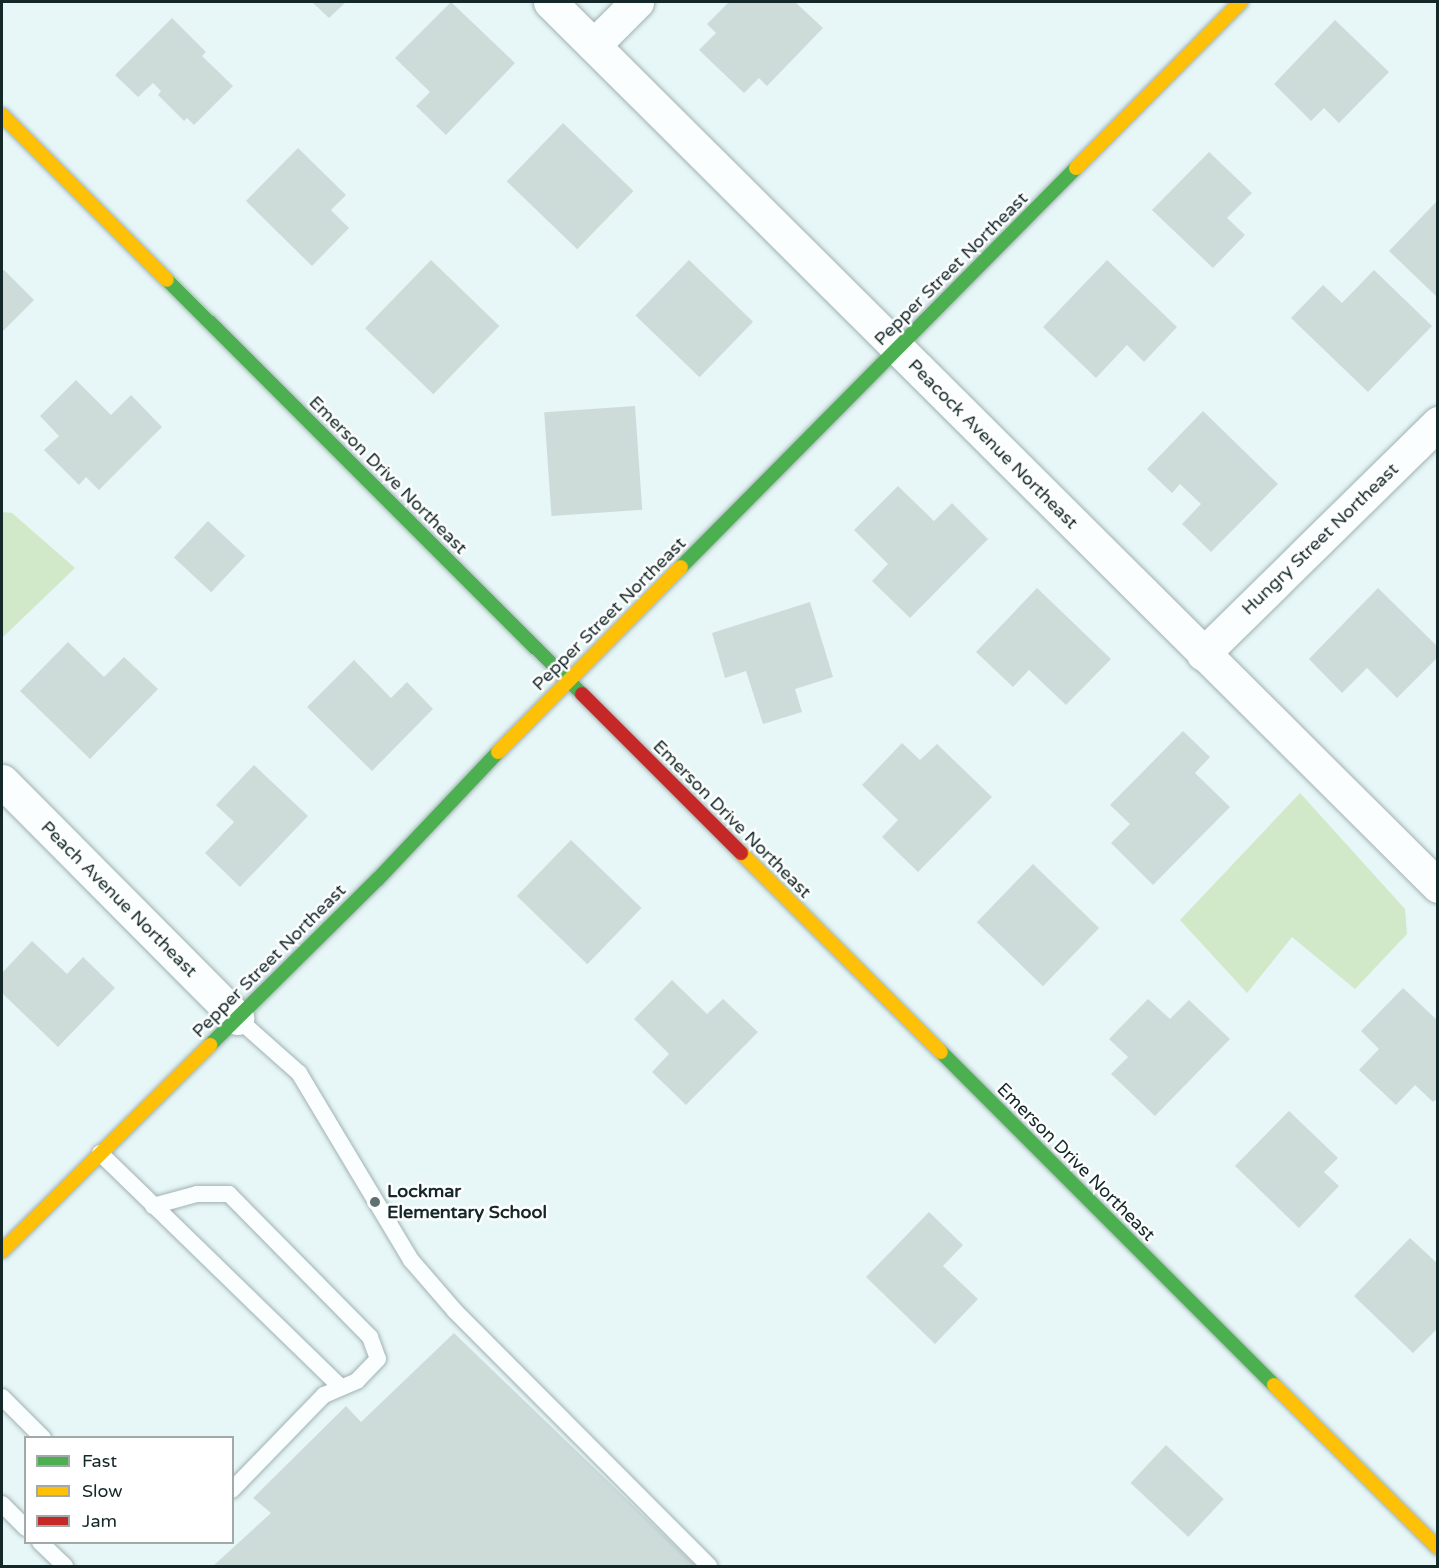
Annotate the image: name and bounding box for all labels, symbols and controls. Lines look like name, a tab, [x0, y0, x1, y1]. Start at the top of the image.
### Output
street label: Pepper Street Northeast	[870, 188, 1032, 350]
street label: Peacock Avenue Northeast	[904, 355, 1082, 533]
street label: Emerson Drive Northeast	[304, 391, 472, 559]
street label: Hungry Street Northeast	[1237, 458, 1403, 620]
street label: Pepper Street Northeast	[528, 533, 690, 695]
street label: Emerson Drive Northeast	[648, 735, 816, 903]
street label: Peach Avenue Northeast	[36, 816, 202, 982]
street label: Pepper Street Northeast	[188, 880, 350, 1042]
street label: Emerson Drive Northeast	[992, 1078, 1160, 1246]
place label: Lockmar Elementary School	[387, 1181, 547, 1224]
marker: Lockmar Elementary School	[368, 1195, 382, 1209]
legend	[24, 1436, 234, 1544]
text: Fast	[82, 1450, 117, 1472]
text: Slow	[82, 1480, 123, 1502]
text: Jam	[82, 1510, 117, 1532]

